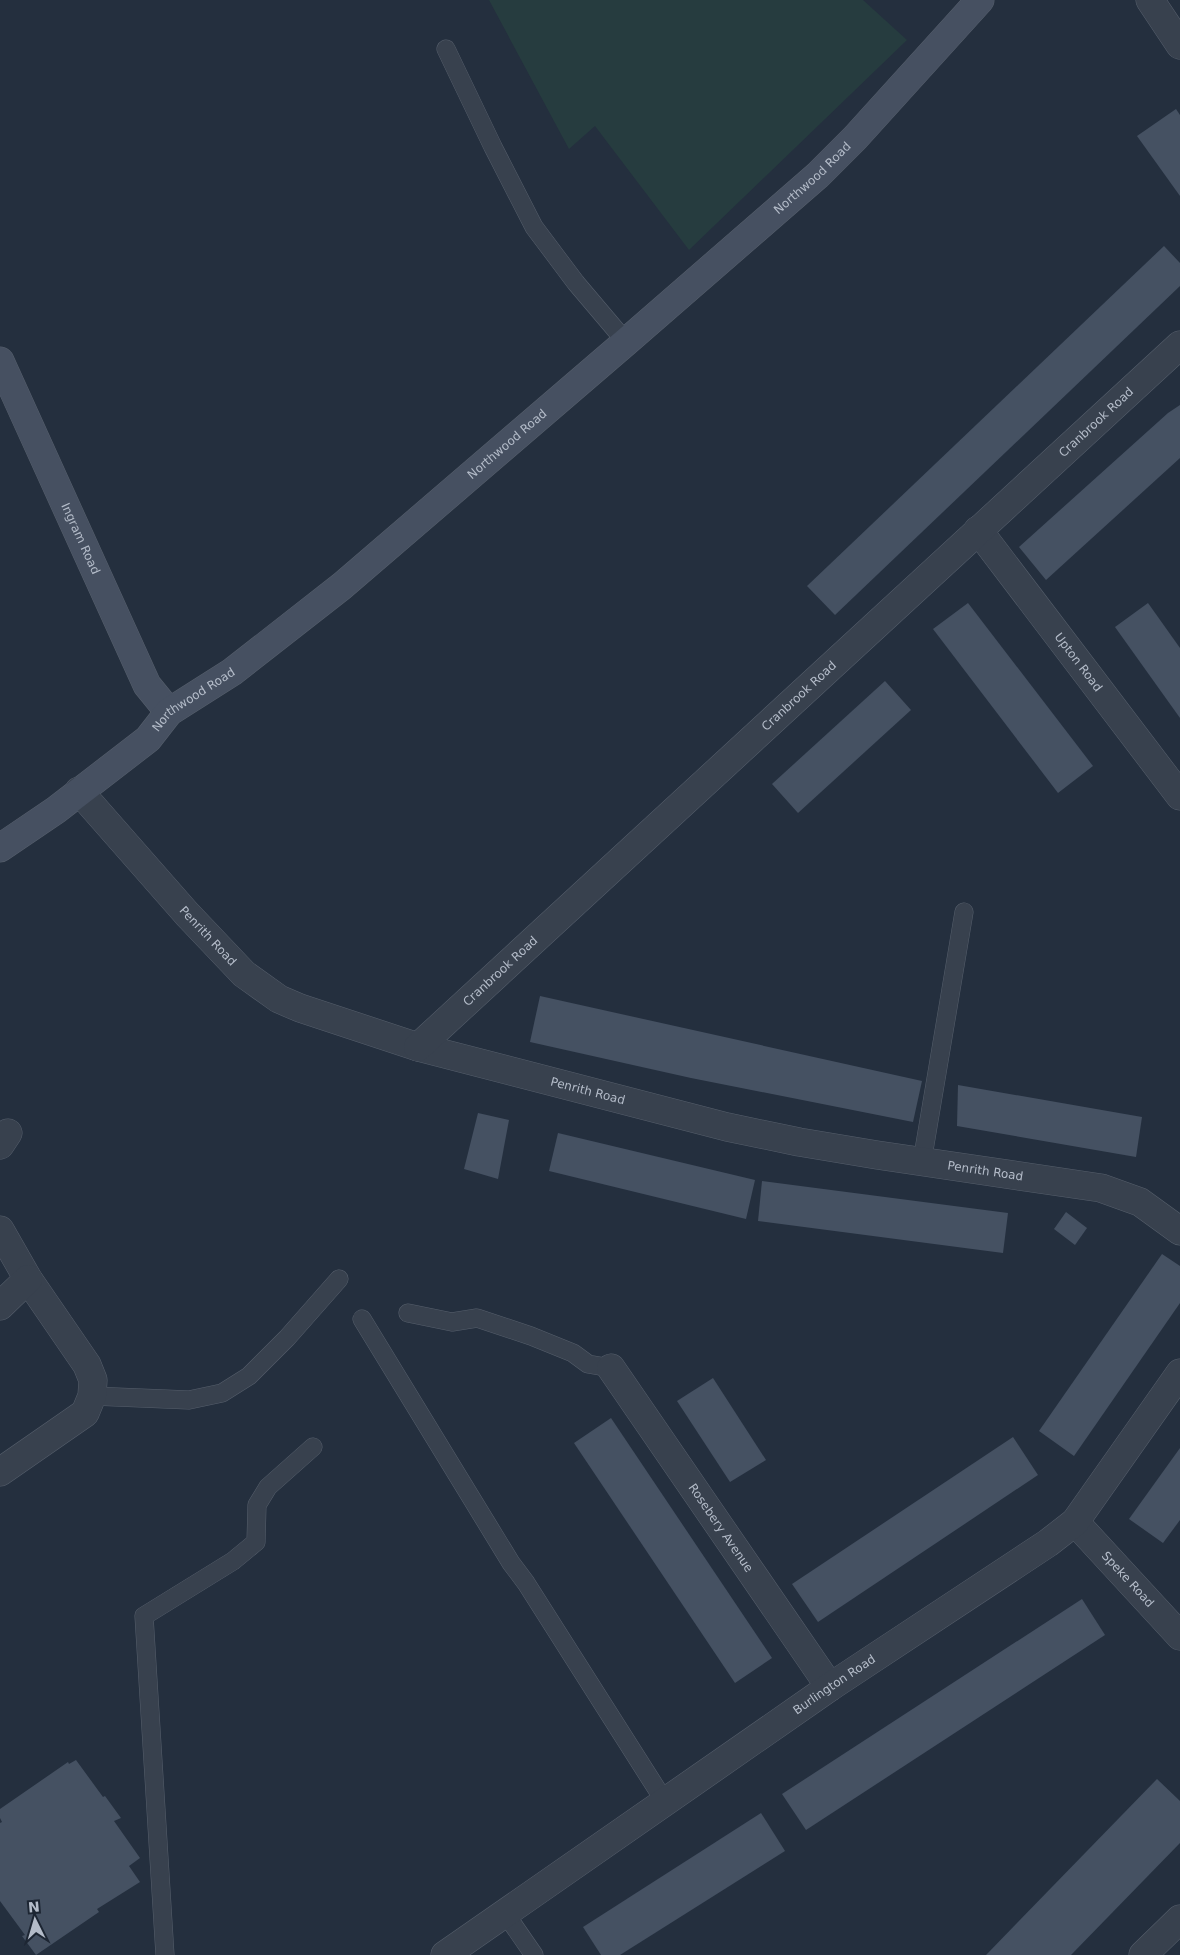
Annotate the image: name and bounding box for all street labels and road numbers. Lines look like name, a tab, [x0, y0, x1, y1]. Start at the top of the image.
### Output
street label: Northwood Road	[771, 139, 854, 217]
street label: Cranbrook Road	[1056, 385, 1136, 460]
street label: Northwood Road	[465, 406, 549, 482]
street label: Ingram Road	[58, 501, 103, 576]
street label: Upton Road	[1052, 630, 1105, 694]
street label: Cranbrook Road	[759, 658, 839, 734]
street label: Northwood Road	[149, 665, 238, 734]
street label: Penrith Road	[177, 903, 239, 968]
street label: Cranbrook Road	[460, 933, 540, 1009]
street label: Penrith Road	[549, 1075, 627, 1107]
street label: Penrith Road	[947, 1158, 1024, 1183]
street label: Rosebery Avenue	[686, 1481, 756, 1575]
street label: Speke Road	[1099, 1549, 1157, 1610]
street label: Burlington Road	[790, 1652, 878, 1717]

